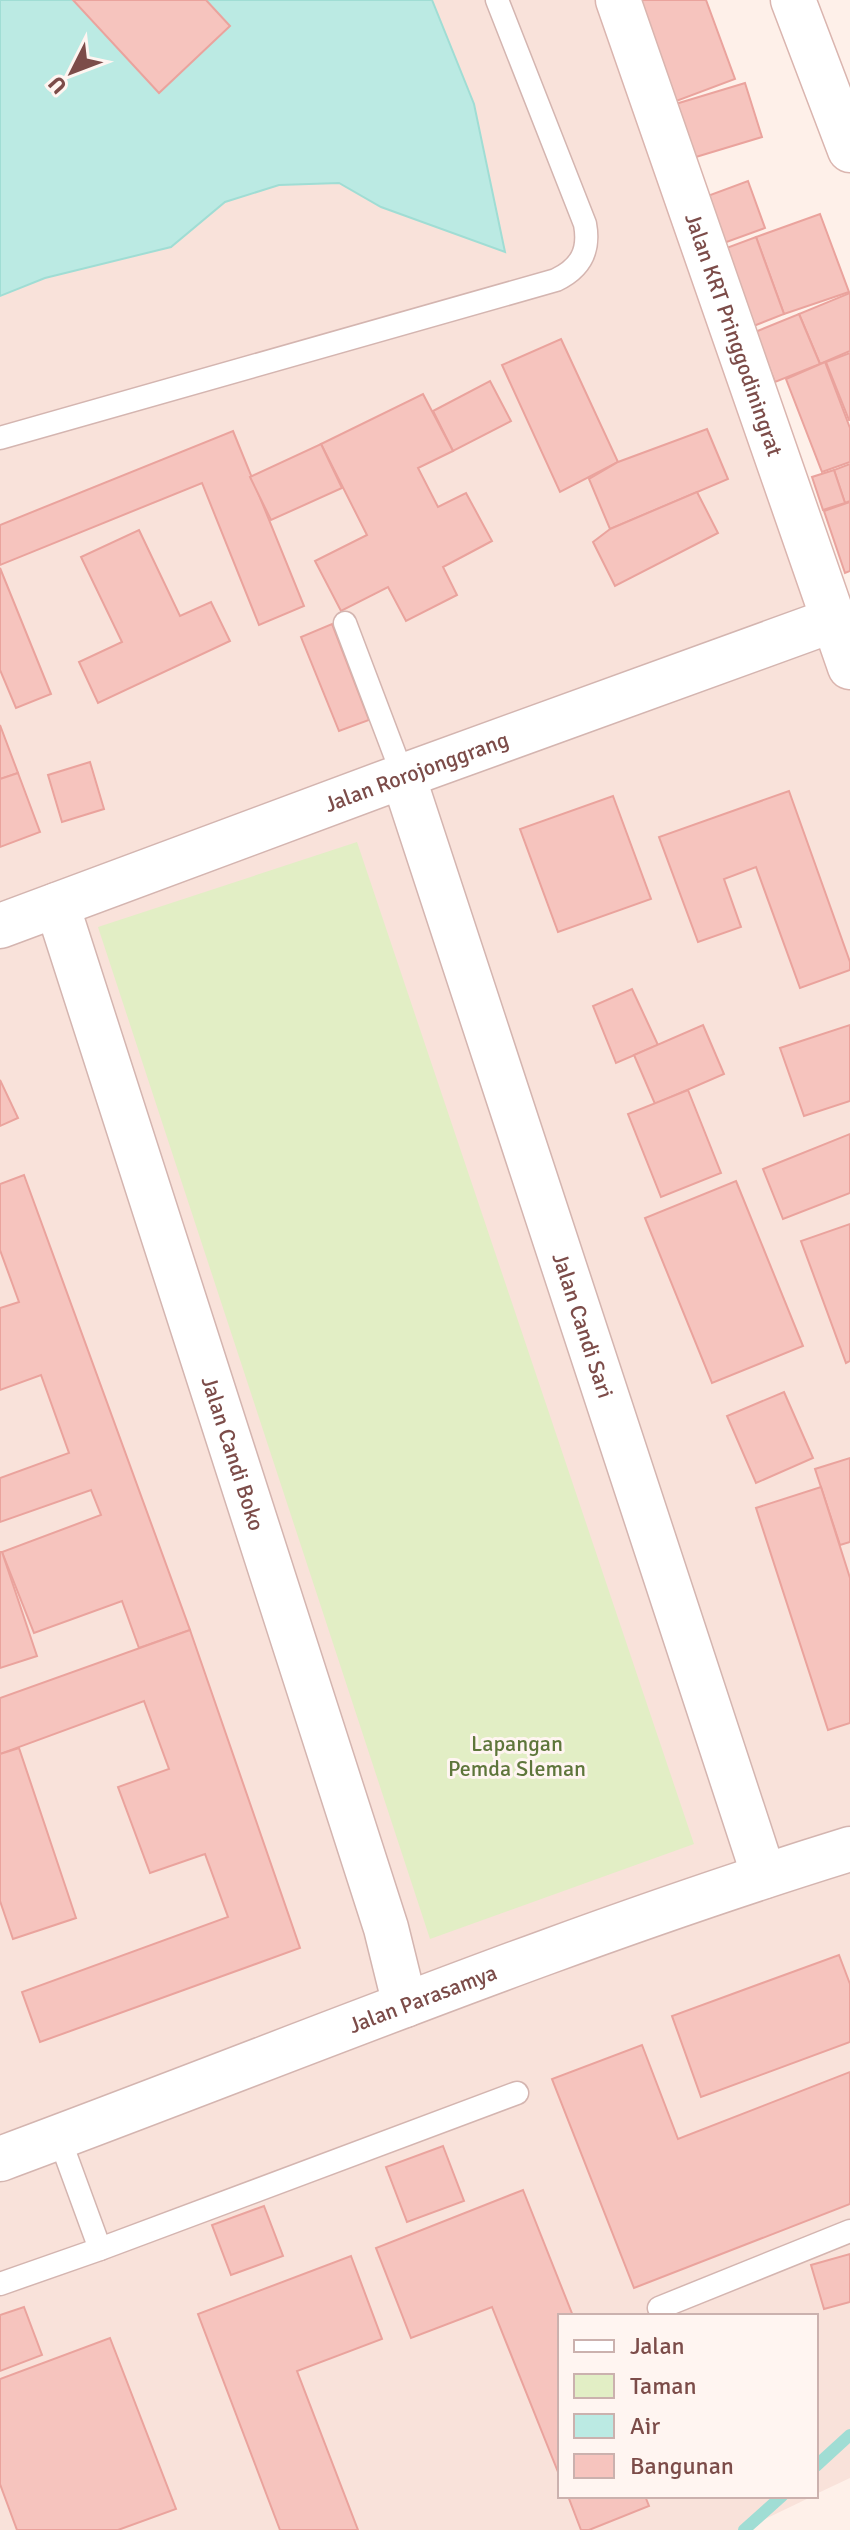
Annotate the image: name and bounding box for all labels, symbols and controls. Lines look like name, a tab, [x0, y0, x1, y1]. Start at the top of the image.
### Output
north arrow	[32, 32, 112, 112]
text: U	[43, 71, 73, 100]
street label: Jalan KRT Pringgodiningrat	[680, 209, 789, 460]
street label: Jalan Rorojonggrang	[320, 725, 512, 818]
street label: Jalan Candi Sari	[547, 1249, 620, 1401]
street label: Jalan Candi Boko	[196, 1373, 271, 1534]
park label: Lapangan Pemda Sleman	[448, 1730, 586, 1782]
street label: Jalan Parasamya	[345, 1958, 500, 2039]
legend	[558, 2314, 818, 2498]
text: Jalan	[630, 2331, 685, 2361]
text: Taman	[630, 2371, 697, 2401]
text: Air	[630, 2411, 660, 2441]
text: Bangunan	[630, 2451, 734, 2481]

